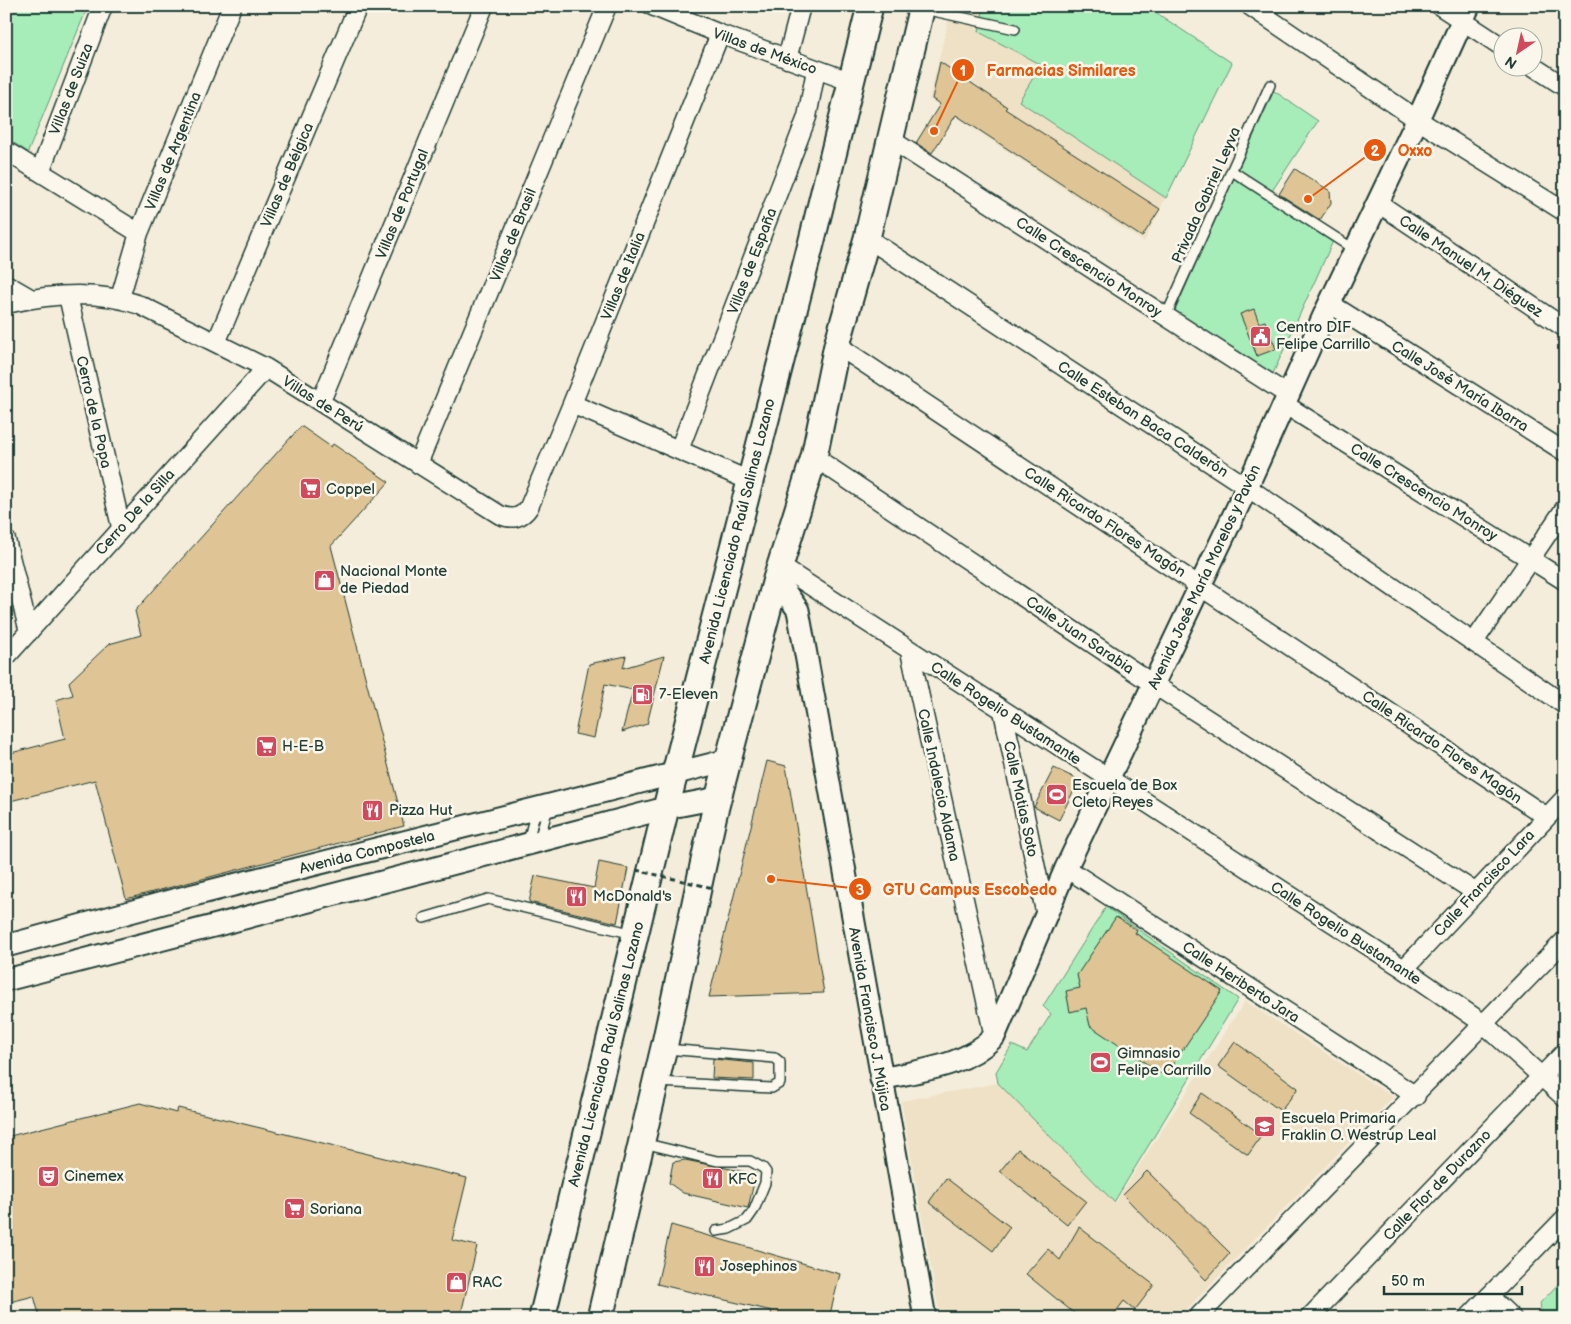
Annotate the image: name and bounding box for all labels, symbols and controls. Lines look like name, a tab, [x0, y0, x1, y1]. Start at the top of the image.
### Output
street label: Villas de México	[710, 24, 820, 79]
north arrow	[1494, 28, 1544, 78]
street label: Villas de Suiza	[45, 40, 98, 138]
text: N	[1502, 52, 1520, 72]
callout: Farmacias Similares	[951, 55, 1145, 86]
text: 1	[960, 62, 966, 81]
text: Farmacias Similares	[986, 62, 1136, 81]
street label: Villas de Argentina	[141, 89, 206, 213]
street label: Villas de Bélgica	[257, 120, 318, 230]
street label: Privada Gabriel Leyva	[1168, 124, 1245, 266]
callout: Oxxo	[1363, 135, 1443, 166]
text: 2	[1371, 142, 1380, 161]
text: Oxxo	[1398, 142, 1432, 161]
street label: Villas de Portugal	[372, 146, 433, 262]
street label: Villas de Brasil	[486, 186, 541, 285]
street label: Villas de España	[723, 205, 781, 317]
street label: Calle Manuel M. Diéguez	[1395, 211, 1547, 322]
street label: Calle Crescencio Monroy	[1012, 213, 1166, 322]
street label: Villas de Italia	[597, 229, 650, 323]
place label: Centro DIF Felipe Carrillo	[1276, 318, 1371, 354]
public building icon: Centro DIF Felipe Carrillo	[1248, 324, 1272, 348]
street label: Calle José María Ibarra	[1388, 337, 1532, 436]
street label: Cerro de la Popa	[71, 354, 116, 470]
street label: Calle Esteban Baca Calderón	[1054, 357, 1232, 482]
street label: Villas de Perú	[279, 372, 367, 437]
street label: Avenida Licenciado Raúl Salinas Lozano	[695, 396, 780, 666]
street label: Calle Crescencio Monroy	[1346, 439, 1501, 546]
street label: Avenida José María Morelos y Pavón	[1144, 462, 1265, 693]
street label: Calle Ricardo Flores Magón	[1020, 463, 1189, 582]
street label: Cerro De la Silla	[92, 465, 179, 559]
supermarket icon: Coppel	[298, 477, 322, 501]
place label: Coppel	[326, 480, 375, 499]
place label: Nacional Monte de Piedad	[340, 562, 447, 598]
shop icon: Nacional Monte de Piedad	[312, 568, 336, 592]
street label: Calle Juan Sarabia	[1022, 592, 1137, 679]
street label: Calle Rogelio Bustamante	[927, 658, 1085, 769]
fuel station icon: 7-Eleven	[631, 682, 655, 706]
place label: 7-Eleven	[659, 685, 718, 704]
street label: Calle Ricardo Flores Magón	[1358, 687, 1525, 808]
street label: Calle Indalecio Aldama	[913, 707, 964, 863]
supermarket icon: H-E-B	[254, 734, 278, 758]
place label: H-E-B	[282, 737, 324, 756]
street label: Calle Matias Soto	[999, 739, 1042, 859]
place label: Escuela de Box Cleto Reyes	[1072, 776, 1177, 812]
sports icon: Escuela de Box Cleto Reyes	[1044, 782, 1068, 806]
restaurant icon: Pizza Hut	[361, 798, 385, 822]
place label: Pizza Hut	[389, 801, 453, 820]
street label: Avenida Compostela	[297, 826, 437, 878]
street label: Calle Francisco Lara	[1430, 826, 1539, 941]
callout: GTU Campus Escobedo	[848, 874, 1067, 905]
street label: Calle Rogelio Bustamante	[1267, 878, 1425, 989]
text: 3	[856, 881, 865, 900]
text: GTU Campus Escobedo	[883, 881, 1057, 900]
restaurant icon: McDonald's	[565, 884, 589, 908]
place label: McDonald's	[593, 887, 672, 906]
street label: Avenida Licenciado Raúl Salinas Lozano	[564, 919, 649, 1189]
street label: Avenida Francisco J. Mújica	[844, 926, 895, 1113]
street label: Calle Heriberto Jara	[1179, 937, 1303, 1027]
place label: Gimnasio Felipe Carrillo	[1117, 1044, 1212, 1080]
sports icon: Gimnasio Felipe Carrillo	[1089, 1050, 1113, 1074]
place label: Escuela Primaria Fraklin O. Westrup Leal	[1281, 1109, 1436, 1145]
school or university icon: Escuela Primaria Fraklin O. Westrup Leal	[1253, 1115, 1277, 1139]
street label: Calle Flor de Durazno	[1379, 1126, 1495, 1245]
theatre icon: Cinemex	[36, 1164, 60, 1188]
place label: Cinemex	[64, 1167, 124, 1186]
restaurant icon: KFC	[700, 1167, 724, 1191]
place label: KFC	[728, 1170, 758, 1189]
supermarket icon: Soriana	[282, 1197, 306, 1221]
place label: Soriana	[310, 1200, 362, 1219]
restaurant icon: Josephinos	[692, 1254, 716, 1278]
place label: Josephinos	[720, 1257, 798, 1276]
scale bar	[1384, 1264, 1521, 1296]
shop icon: RAC	[444, 1270, 468, 1294]
text: 50 m	[1391, 1272, 1425, 1291]
place label: RAC	[472, 1273, 502, 1292]

